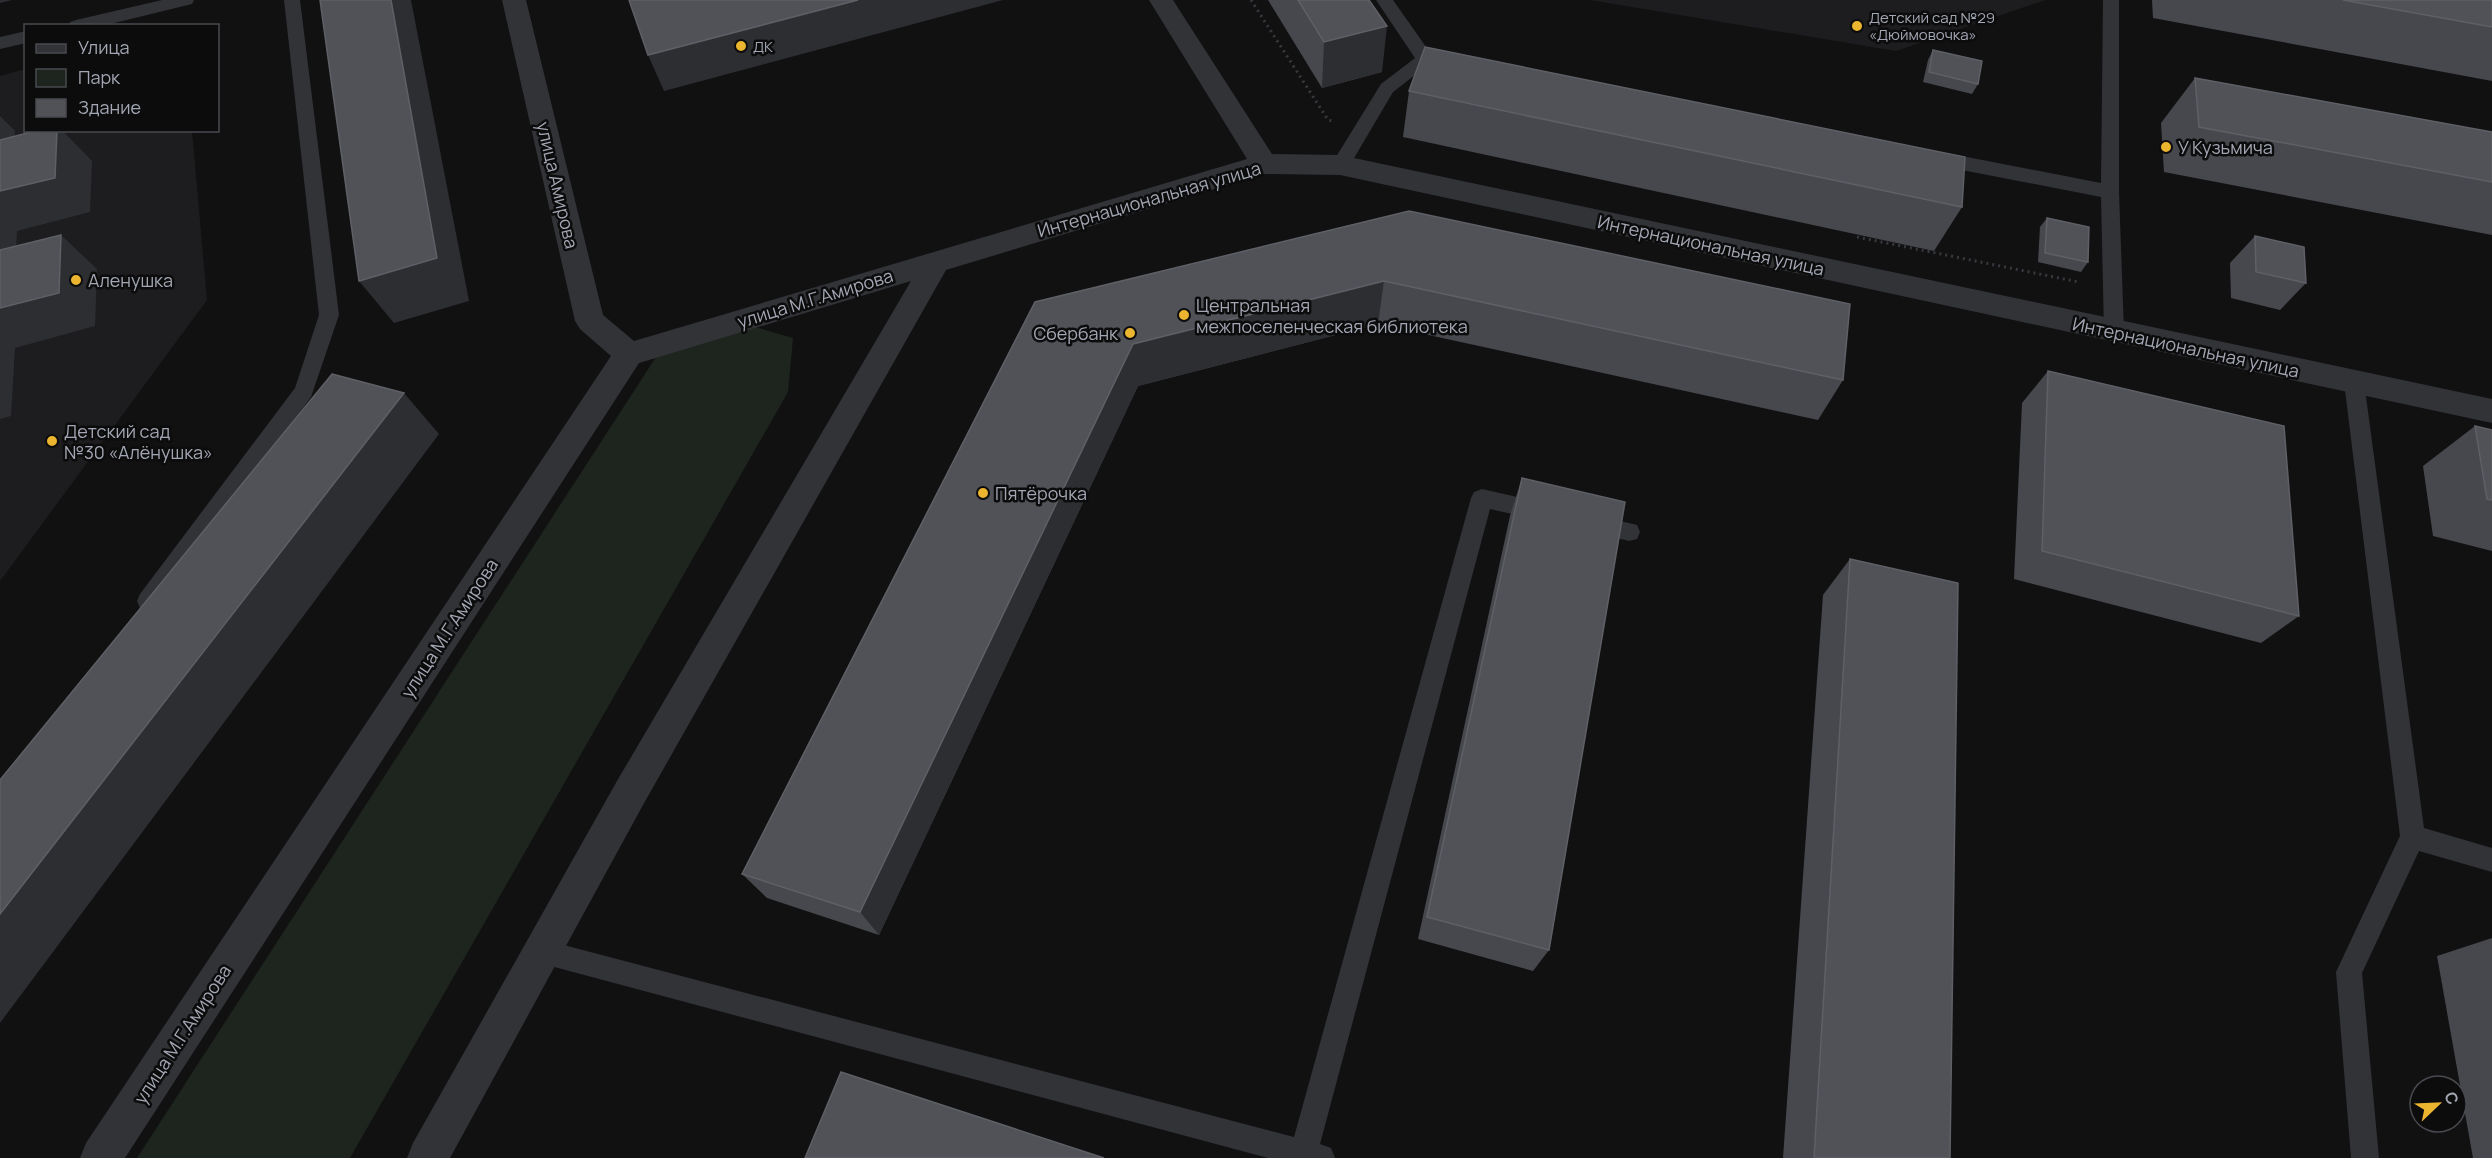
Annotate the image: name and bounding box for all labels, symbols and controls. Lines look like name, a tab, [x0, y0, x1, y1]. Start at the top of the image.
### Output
place label: Детский сад №29 «Дюймовочка»	[1869, 7, 1995, 45]
marker: Детский сад №29 «Дюймовочка»	[1850, 19, 1864, 33]
legend	[24, 24, 219, 132]
text: Улица	[78, 35, 130, 59]
place label: ДК	[753, 36, 773, 57]
marker: ДК	[734, 39, 748, 53]
text: Парк	[78, 65, 121, 89]
text: Здание	[78, 95, 141, 119]
street label: улица Амирова	[532, 119, 584, 251]
place label: У Кузьмича	[2178, 135, 2273, 159]
marker: У Кузьмича	[2159, 140, 2173, 154]
street label: Интернациональная улица	[1035, 156, 1263, 242]
street label: Интернациональная улица	[1595, 209, 1827, 281]
street label: улица М.Г.Амирова	[734, 263, 896, 333]
place label: Аленушка	[88, 268, 173, 292]
marker: Аленушка	[69, 273, 83, 287]
place label: Центральная межпоселенческая библиотека	[1196, 293, 1468, 338]
marker: Центральная межпоселенческая библиотека	[1177, 308, 1191, 322]
street label: Интернациональная улица	[2070, 311, 2302, 383]
place label: Сбербанк	[1033, 321, 1119, 345]
marker: Сбербанк	[1123, 326, 1137, 340]
place label: Детский сад №30 «Алёнушка»	[64, 419, 213, 464]
marker: Детский сад №30 «Алёнушка»	[45, 434, 59, 448]
place label: Пятёрочка	[995, 481, 1087, 505]
marker: Пятёрочка	[976, 486, 990, 500]
street label: улица М.Г.Амирова	[395, 554, 503, 702]
street label: улица М.Г.Амирова	[128, 960, 236, 1108]
north arrow	[2408, 1074, 2468, 1134]
text: С	[2439, 1088, 2464, 1108]

